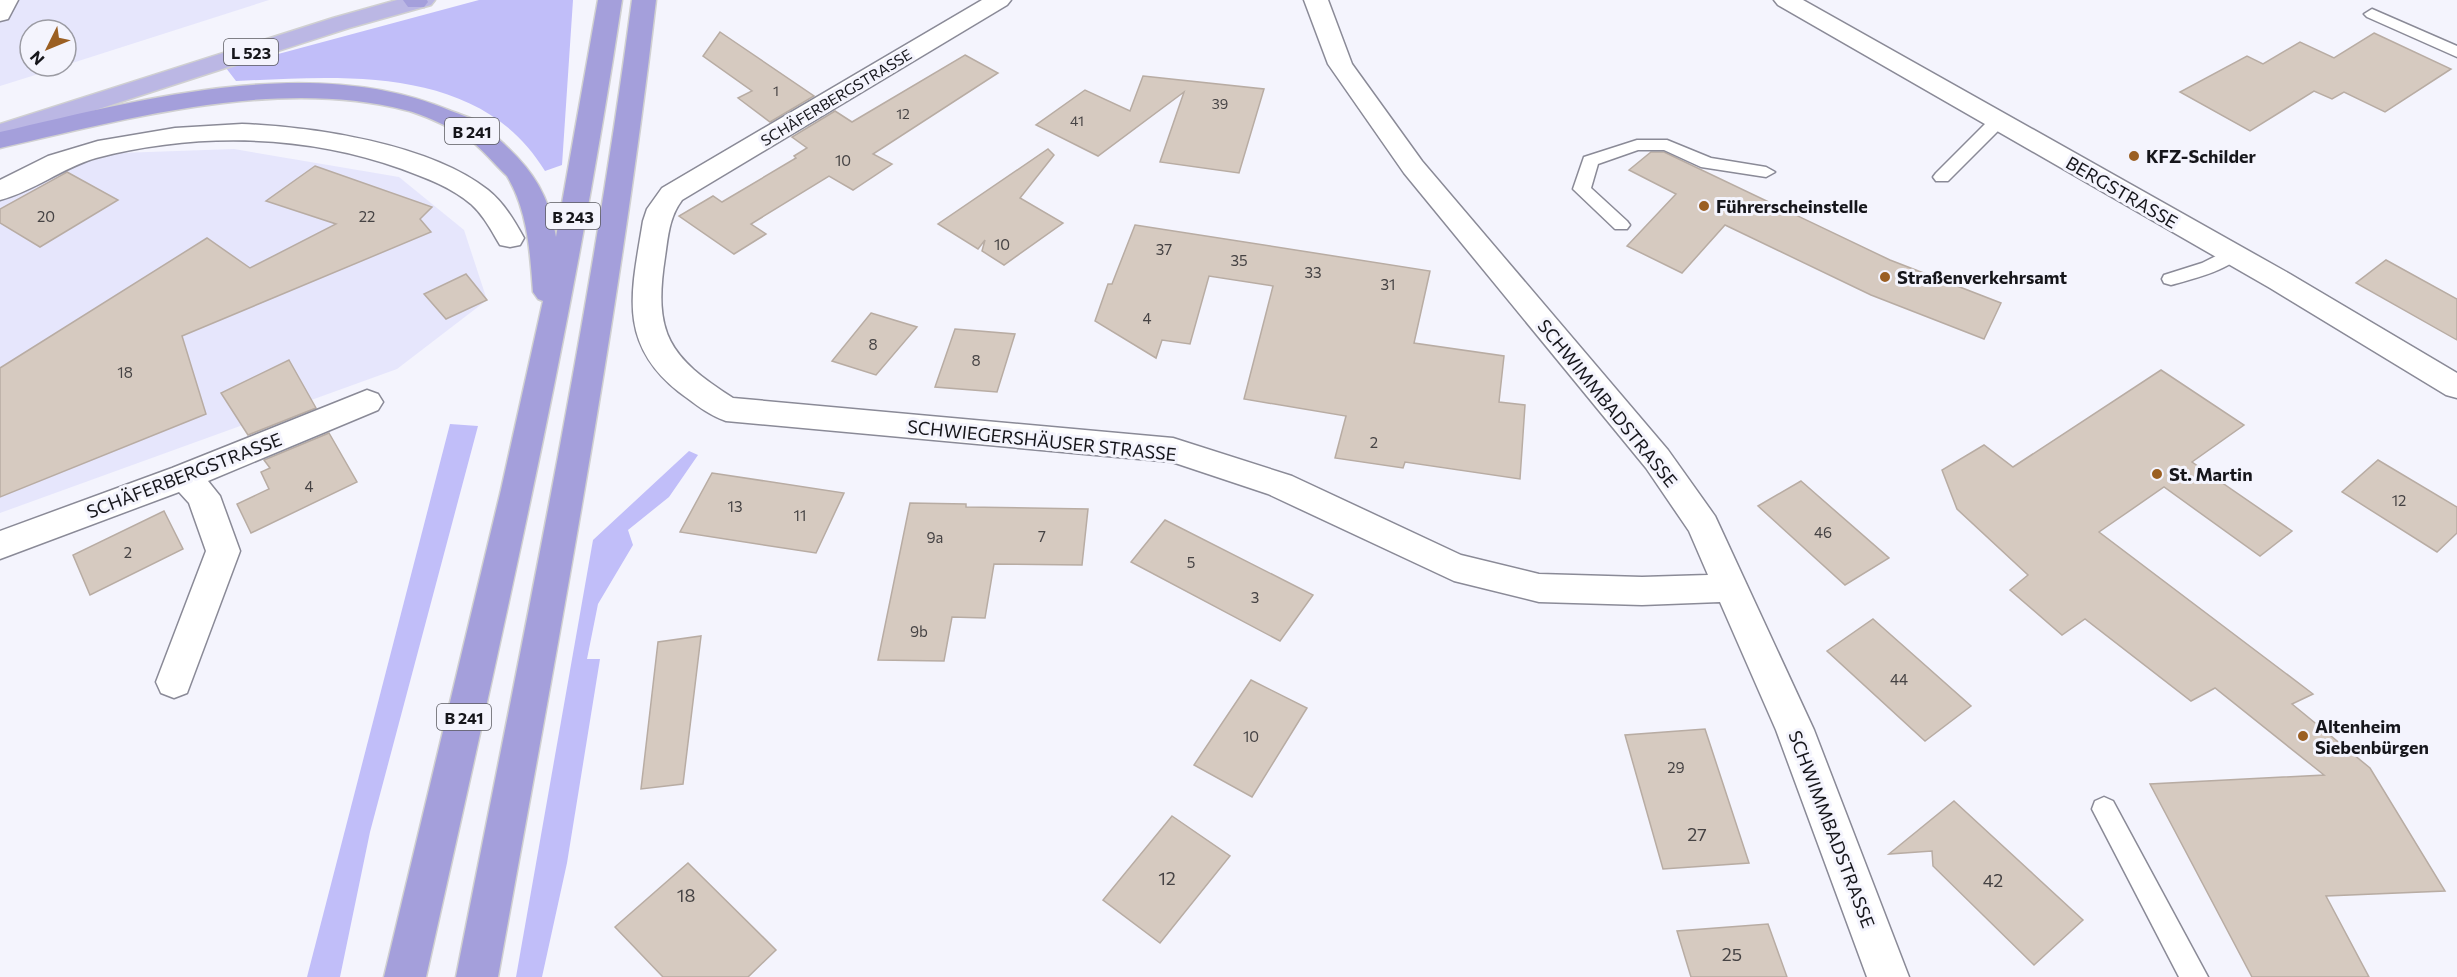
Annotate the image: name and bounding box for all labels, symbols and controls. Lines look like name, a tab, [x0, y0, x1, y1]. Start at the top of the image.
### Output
north arrow	[18, 18, 78, 78]
road number: L 523	[224, 39, 278, 65]
street label: SCHÄFERBERGSTRASSE	[757, 45, 915, 149]
text: N	[26, 48, 48, 69]
house number: 1	[773, 82, 779, 99]
house number: 39	[1212, 95, 1228, 112]
house number: 12	[896, 105, 910, 122]
house number: 41	[1070, 112, 1084, 129]
road number: B 241	[445, 118, 499, 144]
place label: KFZ-Schilder	[2146, 145, 2256, 167]
marker: KFZ-Schilder	[2127, 149, 2141, 163]
house number: 10	[835, 151, 851, 169]
street label: BERGSTRASSE	[2062, 151, 2182, 233]
place label: Führerscheinstelle	[1716, 195, 1868, 217]
marker: Führerscheinstelle	[1697, 199, 1711, 213]
road number: B 243	[546, 203, 600, 229]
house number: 20	[37, 207, 55, 225]
house number: 22	[359, 207, 375, 225]
house number: 10	[994, 235, 1010, 253]
house number: 37	[1156, 240, 1172, 258]
house number: 35	[1230, 251, 1248, 269]
house number: 33	[1304, 263, 1322, 281]
place label: Straßenverkehrsamt	[1897, 266, 2067, 288]
marker: Straßenverkehrsamt	[1878, 270, 1892, 284]
house number: 31	[1381, 275, 1395, 293]
house number: 4	[1143, 309, 1152, 327]
street label: SCHWIMMBADSTRASSE	[1533, 315, 1683, 491]
house number: 8	[868, 335, 878, 353]
house number: 8	[971, 351, 981, 369]
house number: 18	[117, 363, 133, 381]
street label: SCHWIEGERSHÄUSER STRASSE	[906, 415, 1178, 465]
street label: SCHÄFERBERGSTRASSE	[83, 428, 285, 522]
house number: 2	[1370, 433, 1378, 451]
place label: St. Martin	[2169, 463, 2253, 485]
marker: St. Martin	[2150, 467, 2164, 481]
house number: 4	[305, 477, 314, 495]
house number: 12	[2392, 491, 2406, 509]
house number: 13	[728, 497, 742, 515]
house number: 11	[794, 506, 806, 524]
house number: 46	[1814, 523, 1832, 541]
house number: 7	[1038, 527, 1046, 545]
house number: 9a	[927, 528, 943, 546]
house number: 2	[124, 543, 132, 561]
house number: 5	[1187, 553, 1195, 571]
house number: 3	[1251, 588, 1259, 606]
house number: 9b	[910, 622, 928, 640]
house number: 44	[1890, 670, 1908, 688]
road number: B 241	[437, 704, 491, 730]
place label: Altenheim Siebenbürgen	[2315, 715, 2429, 758]
house number: 10	[1243, 727, 1259, 745]
street label: SCHWIMMBADSTRASSE	[1784, 727, 1880, 931]
marker: Altenheim Siebenbürgen	[2296, 729, 2310, 743]
house number: 29	[1667, 758, 1685, 776]
house number: 27	[1687, 823, 1707, 845]
house number: 12	[1158, 867, 1176, 889]
house number: 42	[1983, 869, 2003, 891]
house number: 18	[677, 884, 695, 906]
house number: 25	[1722, 943, 1742, 965]

